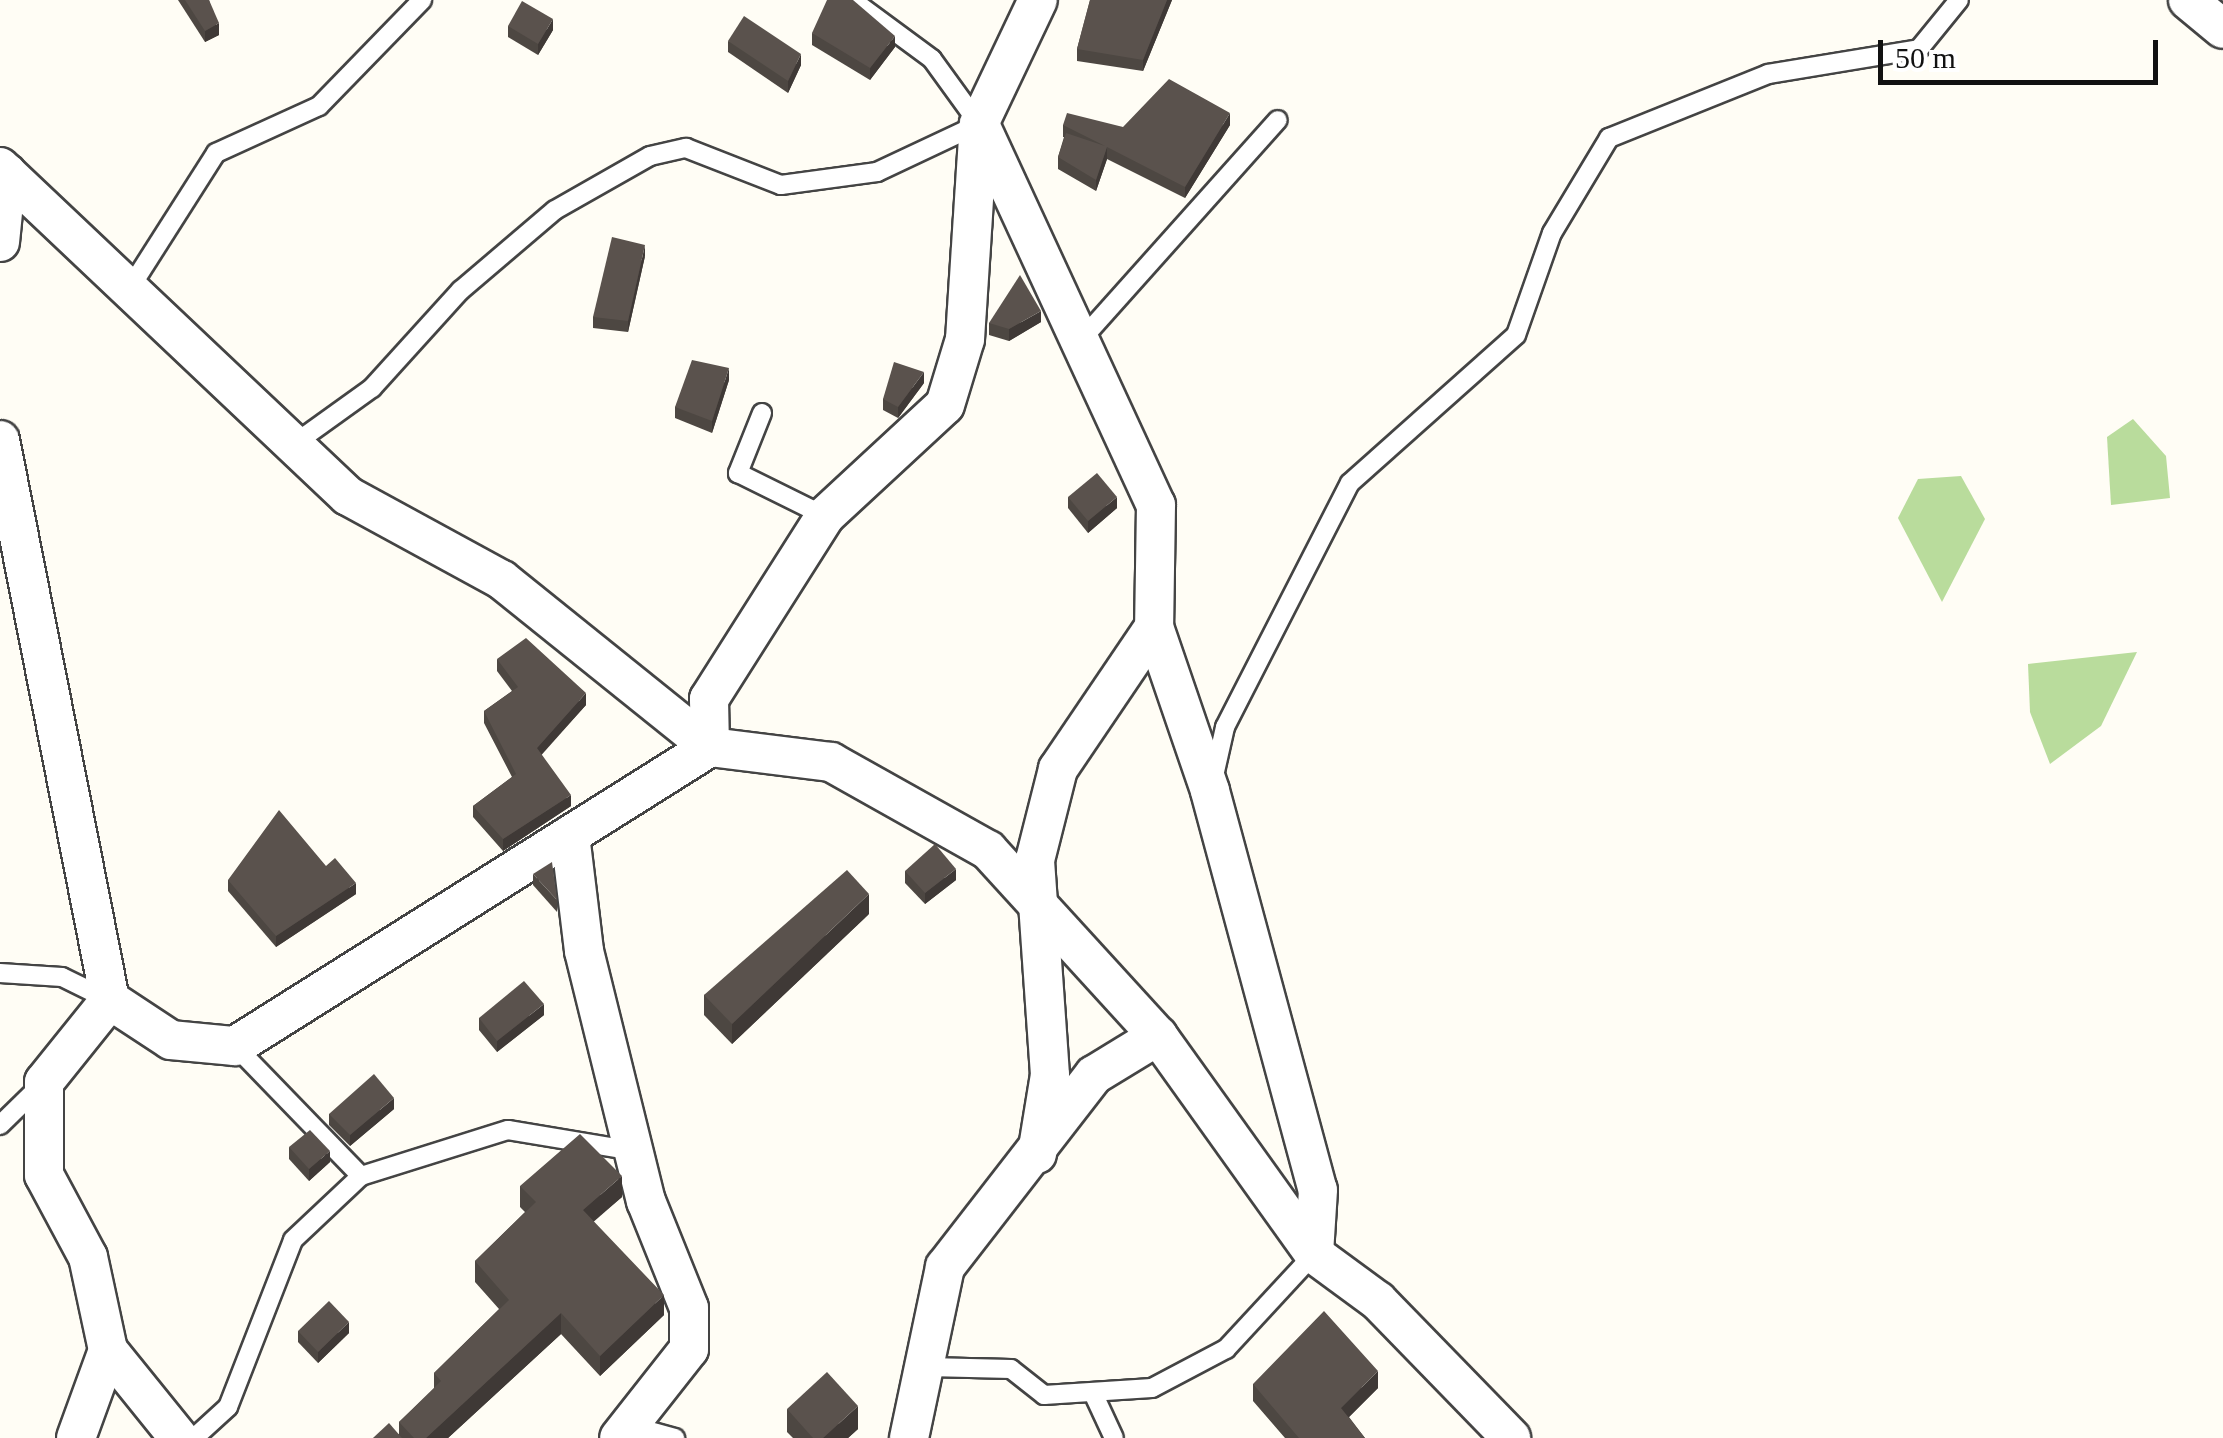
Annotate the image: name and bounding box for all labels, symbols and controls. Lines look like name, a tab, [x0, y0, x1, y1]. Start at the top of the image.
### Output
scale bar	[1883, 20, 2163, 82]
text: 50 m	[1895, 41, 1956, 74]

